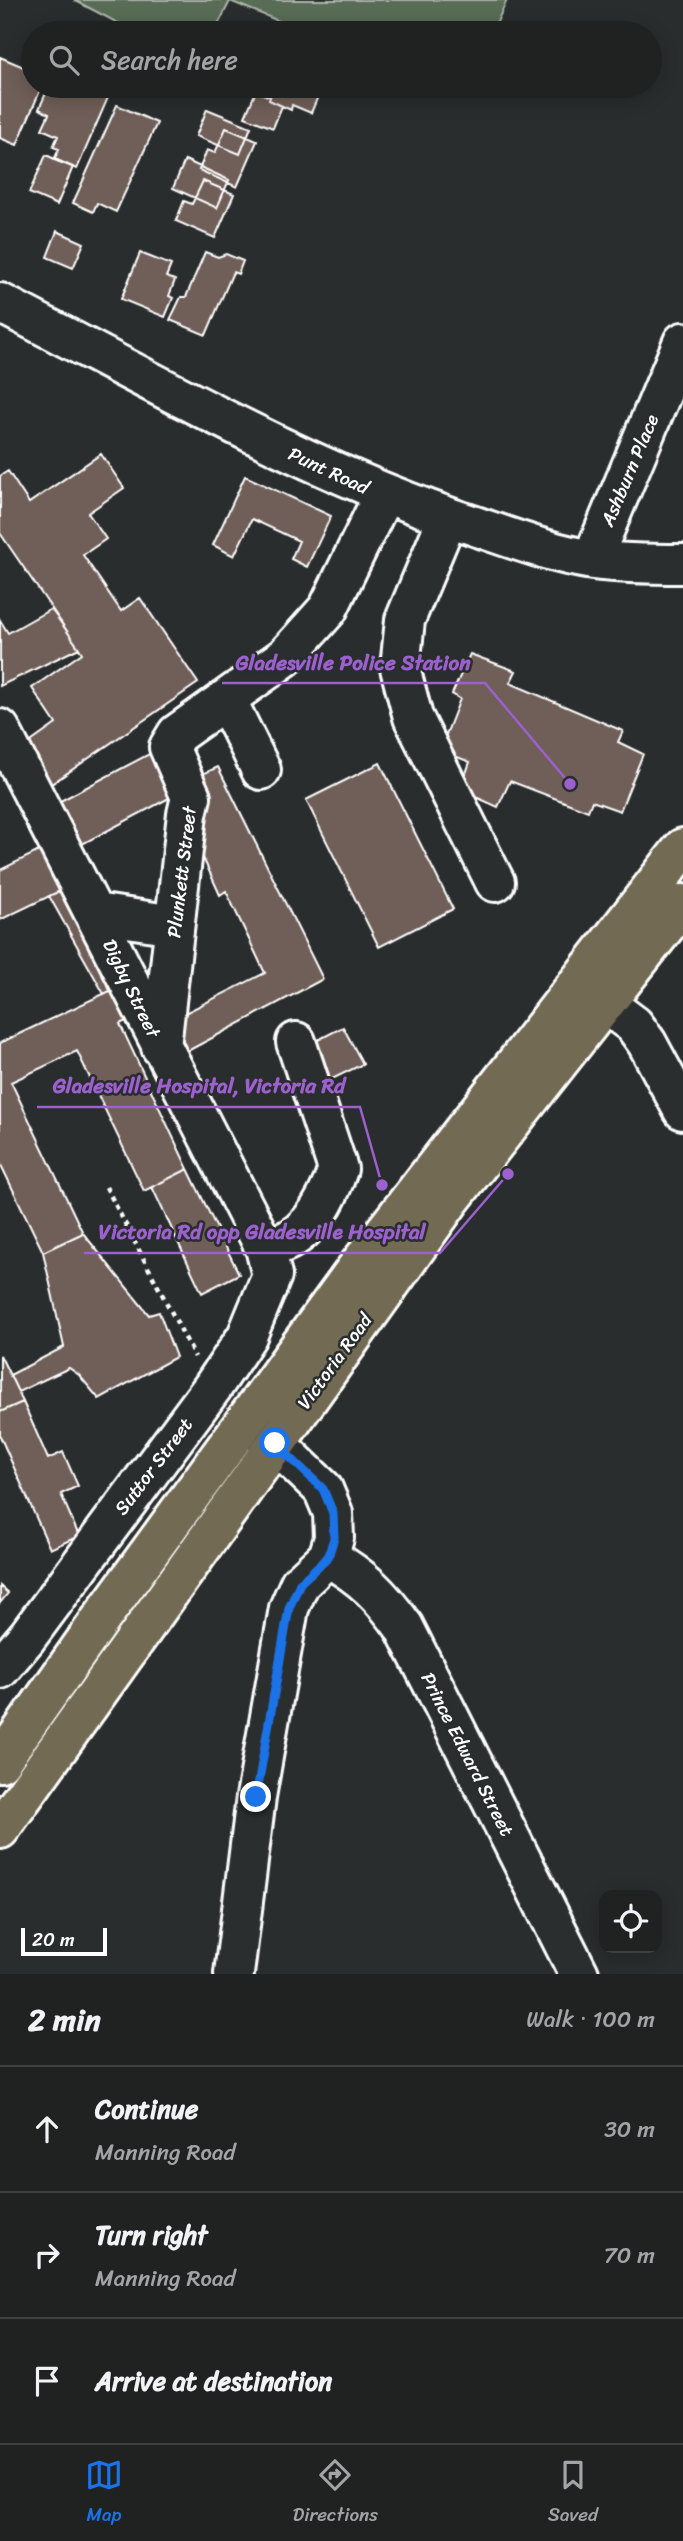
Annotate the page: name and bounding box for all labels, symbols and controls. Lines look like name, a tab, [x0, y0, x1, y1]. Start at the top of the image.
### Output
search box	[21, 21, 662, 98]
text: Search here	[101, 37, 238, 83]
icon: search	[45, 41, 83, 79]
street label: Ashburn Place	[591, 409, 668, 533]
street label: Punt Road	[283, 437, 377, 504]
callout: Gladesville Police Station	[222, 641, 485, 683]
text: Gladesville Police Station	[235, 644, 471, 682]
street label: Plunkett Street	[157, 803, 206, 940]
street label: Digby Street	[93, 933, 170, 1044]
callout: Gladesville Hospital, Victoria Rd	[37, 1065, 360, 1107]
text: Gladesville Hospital, Victoria Rd	[52, 1067, 347, 1105]
callout: Victoria Rd opp Gladesville Hospital	[84, 1211, 440, 1253]
text: Victoria Rd opp Gladesville Hospital	[99, 1213, 426, 1251]
street label: Victoria Road	[288, 1305, 382, 1416]
street label: Suttor Street	[105, 1410, 201, 1522]
route start	[259, 1427, 290, 1458]
street label: Prince Edward Street	[412, 1666, 523, 1842]
route end	[240, 1781, 271, 1812]
map controls	[599, 1890, 662, 1953]
button: locate	[599, 1890, 662, 1953]
text: 20 m	[32, 1923, 75, 1956]
scale bar	[21, 1925, 107, 1957]
text: 2 min	[28, 1993, 101, 2047]
text: Walk · 100 m	[526, 1999, 655, 2040]
text: Continue	[95, 2086, 198, 2132]
text: 30 m	[604, 2109, 655, 2150]
icon: ahead	[28, 2110, 66, 2148]
text: Manning Road	[95, 2132, 236, 2173]
text: Turn right	[95, 2212, 208, 2258]
text: 70 m	[604, 2235, 655, 2276]
icon: right	[28, 2236, 66, 2274]
text: Manning Road	[95, 2258, 236, 2299]
text: Arrive at destination	[95, 2358, 332, 2404]
icon: arrive	[28, 2362, 66, 2400]
tab: Map	[85, 2456, 123, 2531]
tab: Directions	[293, 2456, 378, 2531]
tab: Saved	[548, 2456, 598, 2531]

